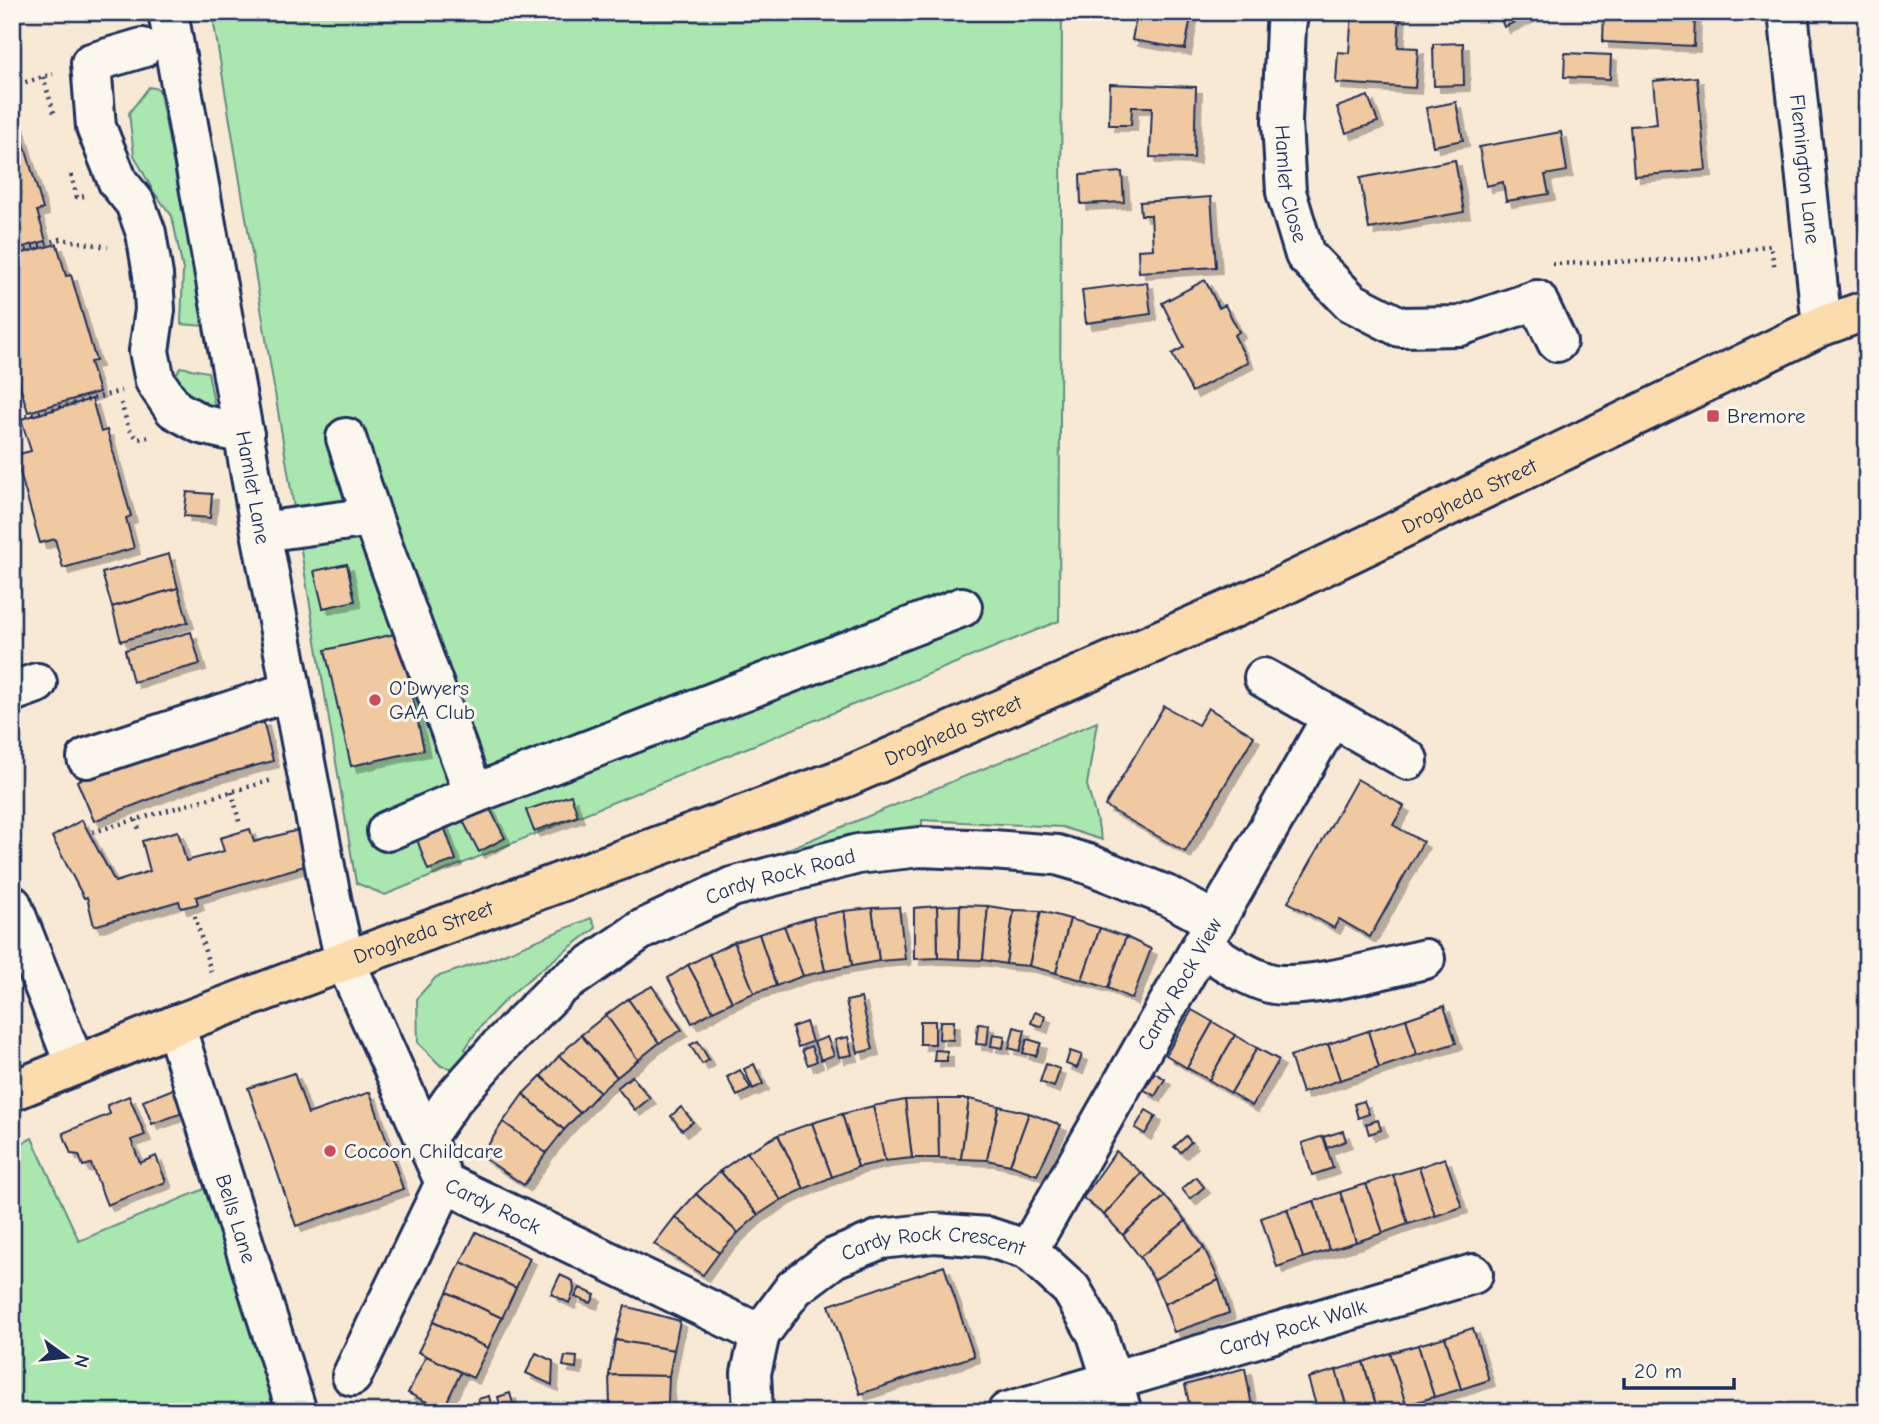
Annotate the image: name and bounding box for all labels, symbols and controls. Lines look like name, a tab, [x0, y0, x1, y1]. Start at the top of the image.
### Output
street label: Flemington Lane	[1785, 93, 1825, 245]
street label: Hamlet Close	[1270, 124, 1313, 245]
place label: Bremore	[1727, 404, 1805, 428]
marker: Bremore	[1705, 408, 1721, 424]
street label: Hamlet Lane	[231, 429, 275, 546]
street label: Drogheda Street	[1398, 453, 1541, 539]
place label: O'Dwyers GAA Club	[389, 676, 475, 724]
street label: Drogheda Street	[881, 690, 1026, 771]
marker: O'Dwyers GAA Club	[367, 692, 383, 708]
street label: Cardy Rock Road	[701, 843, 858, 910]
street label: Drogheda Street	[350, 895, 497, 969]
street label: Cardy Rock View	[1132, 913, 1227, 1055]
place label: Cocoon Childcare	[344, 1139, 503, 1163]
marker: Cocoon Childcare	[322, 1143, 338, 1159]
street label: Bells Lane	[211, 1171, 261, 1266]
street label: Cardy Rock	[441, 1173, 544, 1239]
street label: Cardy Rock Crescent	[838, 1221, 1029, 1266]
street label: Cardy Rock Walk	[1216, 1294, 1369, 1360]
north arrow	[32, 1322, 102, 1392]
scale bar	[1624, 1347, 1734, 1391]
text: N	[69, 1352, 94, 1370]
text: 20 m	[1634, 1359, 1682, 1383]

